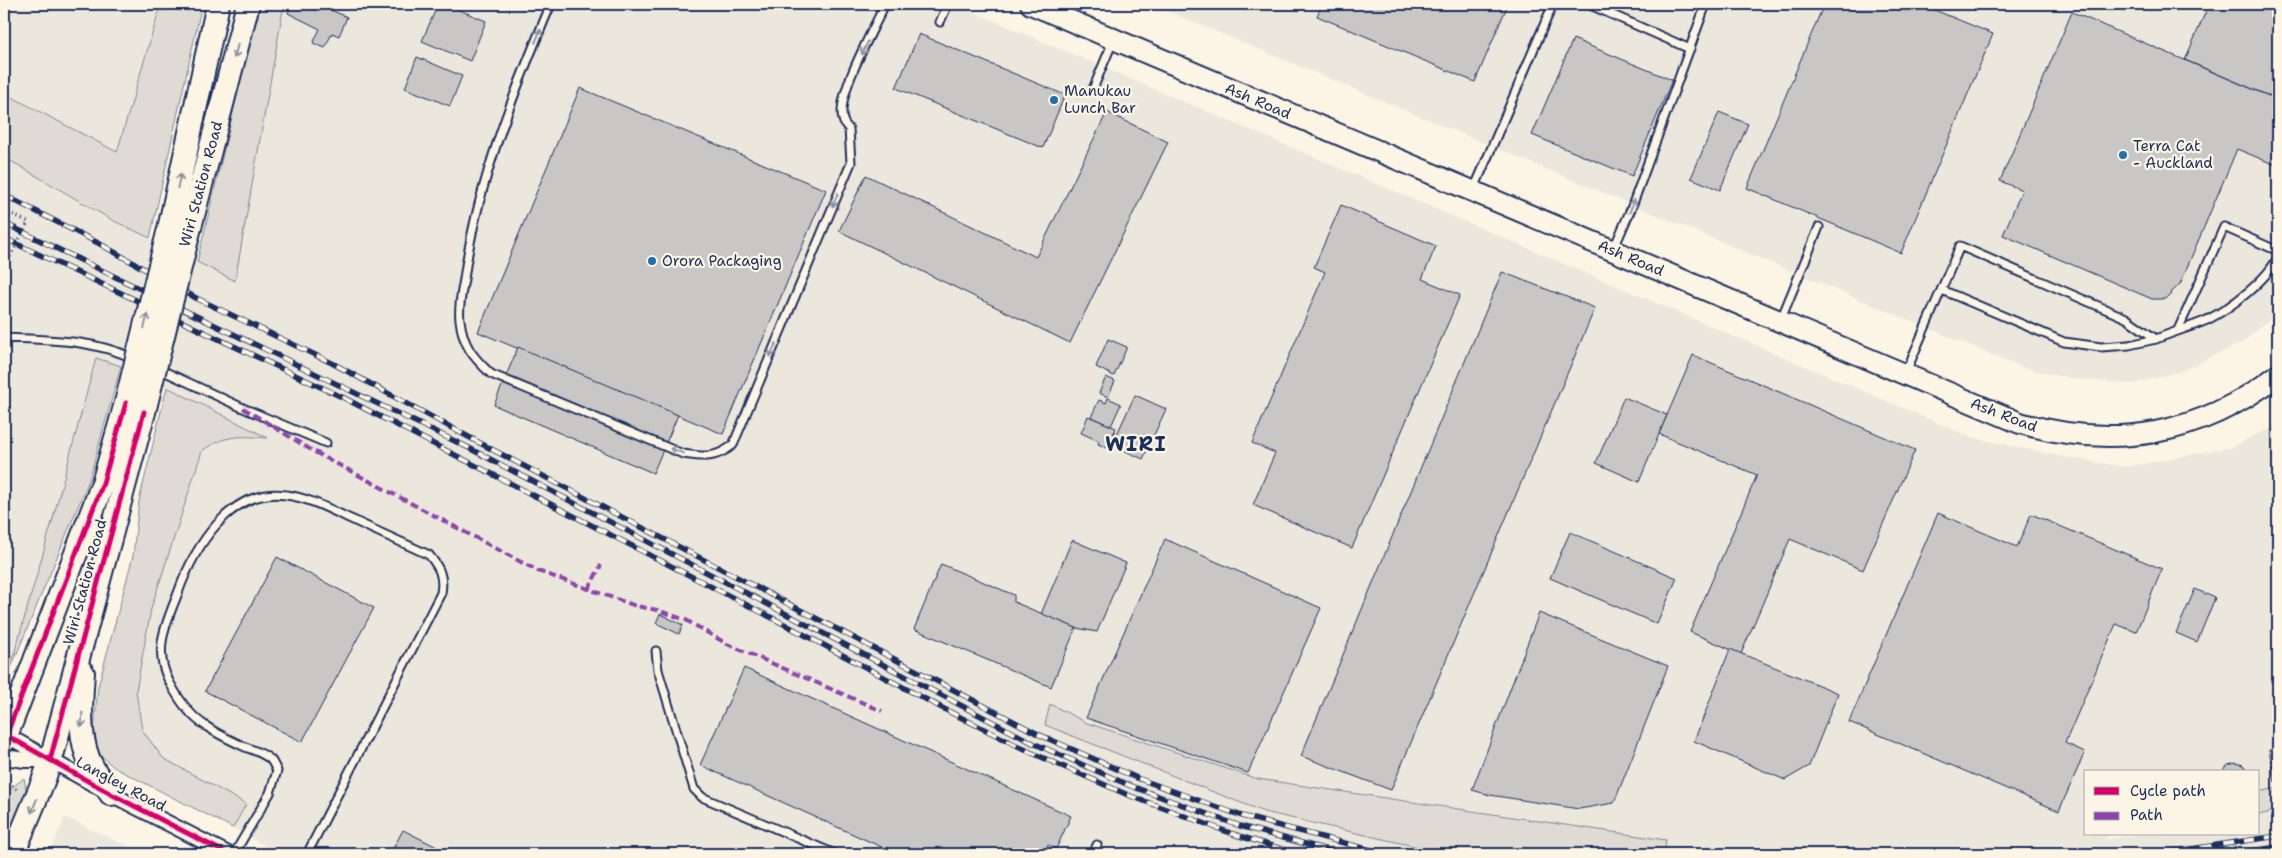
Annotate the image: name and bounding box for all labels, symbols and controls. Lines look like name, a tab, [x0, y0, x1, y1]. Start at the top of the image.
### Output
one-way arrow	[533, 29, 543, 44]
one-way arrow	[859, 40, 869, 55]
one-way arrow	[231, 42, 240, 58]
street label: Ash Road	[1222, 78, 1295, 124]
place label: Manukau Lunch Bar	[1064, 81, 1136, 118]
marker: Manukau Lunch Bar	[1048, 94, 1060, 106]
street label: Wiri Station Road	[175, 119, 227, 249]
place label: Terra Cat - Auckland	[2133, 136, 2213, 173]
marker: Terra Cat - Auckland	[2117, 149, 2129, 161]
one-way arrow	[175, 174, 184, 190]
one-way arrow	[830, 192, 840, 207]
one-way arrow	[1628, 199, 1637, 214]
street label: Ash Road	[1595, 235, 1668, 281]
place label: Orora Packaging	[662, 251, 782, 271]
marker: Orora Packaging	[646, 255, 658, 267]
one-way arrow	[142, 314, 151, 330]
one-way arrow	[767, 342, 777, 357]
street label: Ash Road	[1968, 393, 2041, 437]
district label: WIRI	[1105, 431, 1167, 457]
one-way arrow	[670, 446, 686, 455]
street label: Wiri Station Road	[59, 517, 111, 647]
one-way arrow	[77, 712, 87, 728]
street label: Langley Road	[72, 752, 170, 816]
legend	[2084, 770, 2260, 836]
text: Cycle path	[2130, 781, 2206, 801]
one-way arrow	[28, 798, 37, 813]
text: Path	[2130, 805, 2163, 825]

